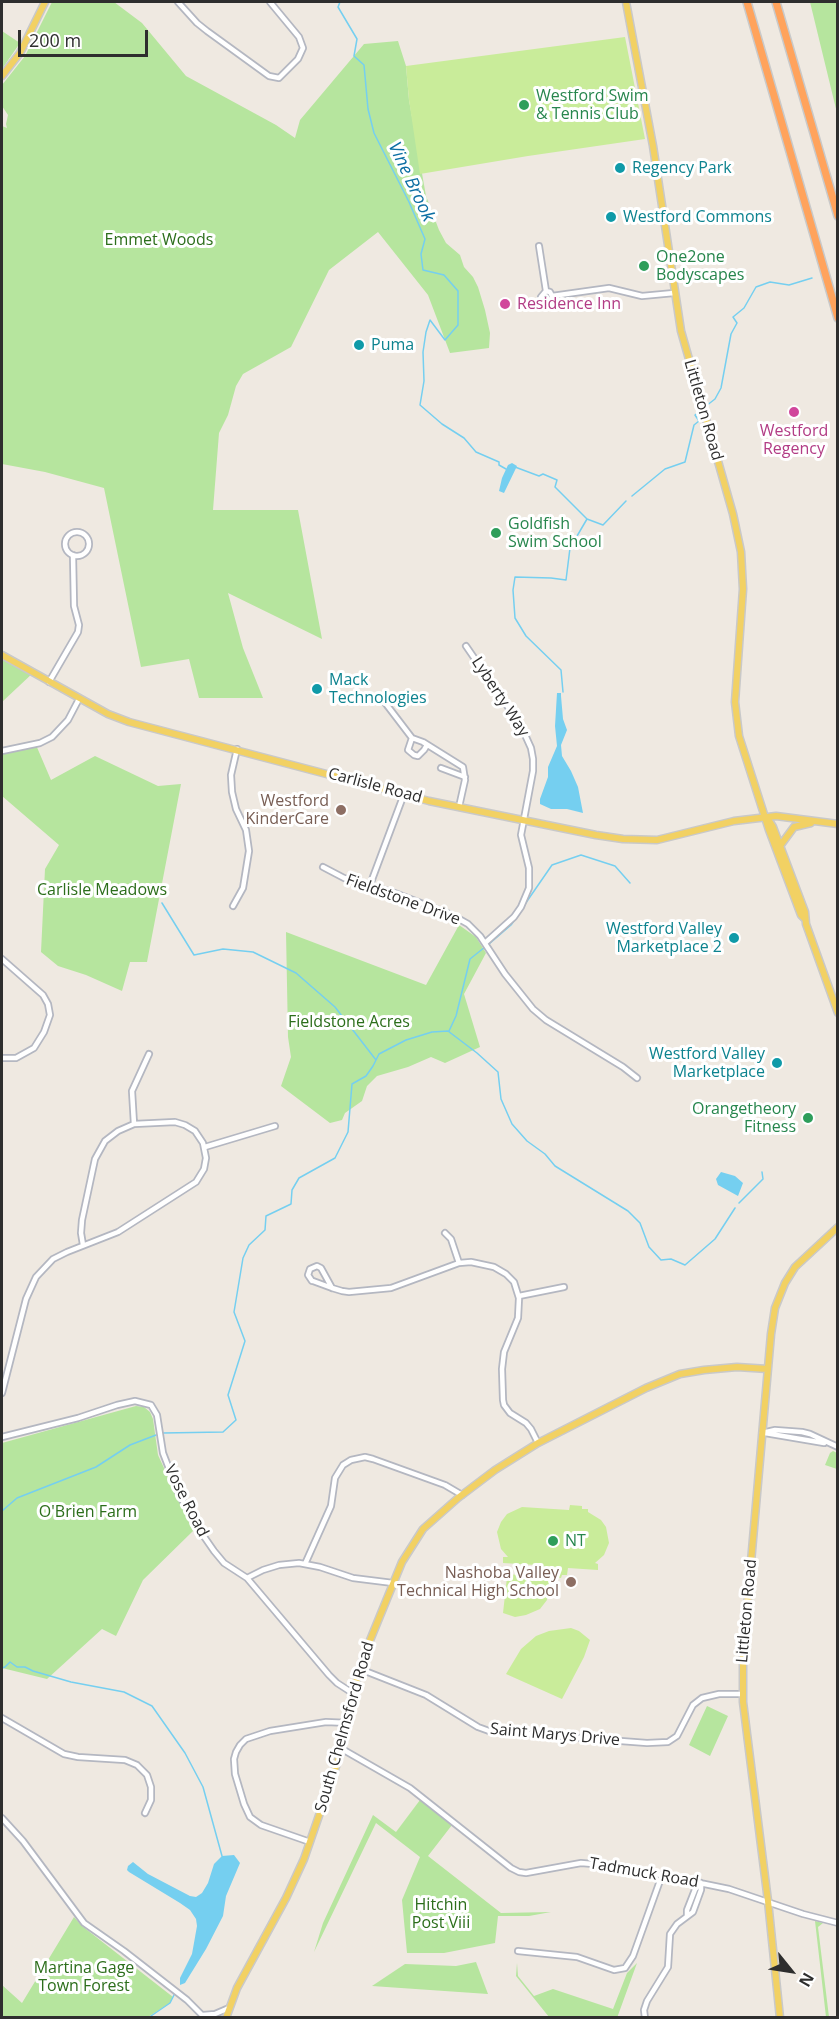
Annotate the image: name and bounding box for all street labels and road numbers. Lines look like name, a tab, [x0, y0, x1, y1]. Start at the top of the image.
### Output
street label: Littleton Road	[679, 357, 727, 463]
street label: Lyberty Way	[467, 654, 533, 740]
street label: Carlisle Road	[326, 764, 424, 808]
street label: Fieldstone Drive	[343, 870, 463, 930]
street label: Vose Road	[160, 1462, 212, 1540]
street label: Littleton Road	[733, 1558, 761, 1664]
street label: South Chelmsford Road	[311, 1639, 379, 1815]
street label: Saint Marys Drive	[489, 1720, 621, 1750]
street label: Tadmuck Road	[588, 1854, 700, 1892]

